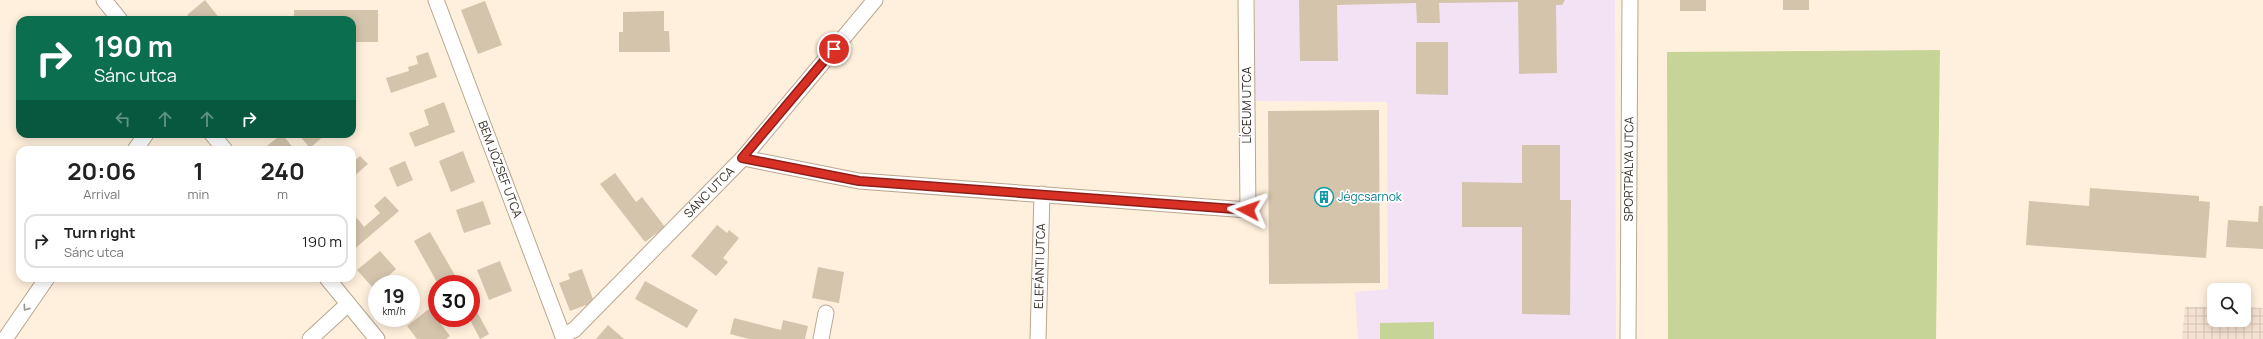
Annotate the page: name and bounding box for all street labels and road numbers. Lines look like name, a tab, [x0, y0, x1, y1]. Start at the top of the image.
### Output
street label: LÍCEUM UTCA	[1238, 66, 1255, 143]
street label: SPORTPÁLYA UTCA	[1620, 116, 1637, 221]
street label: BEM JÓZSEF UTCA	[474, 118, 527, 221]
street label: SÁNC UTCA	[680, 162, 738, 221]
street label: ELEFÁNTI UTCA	[1030, 223, 1049, 309]

